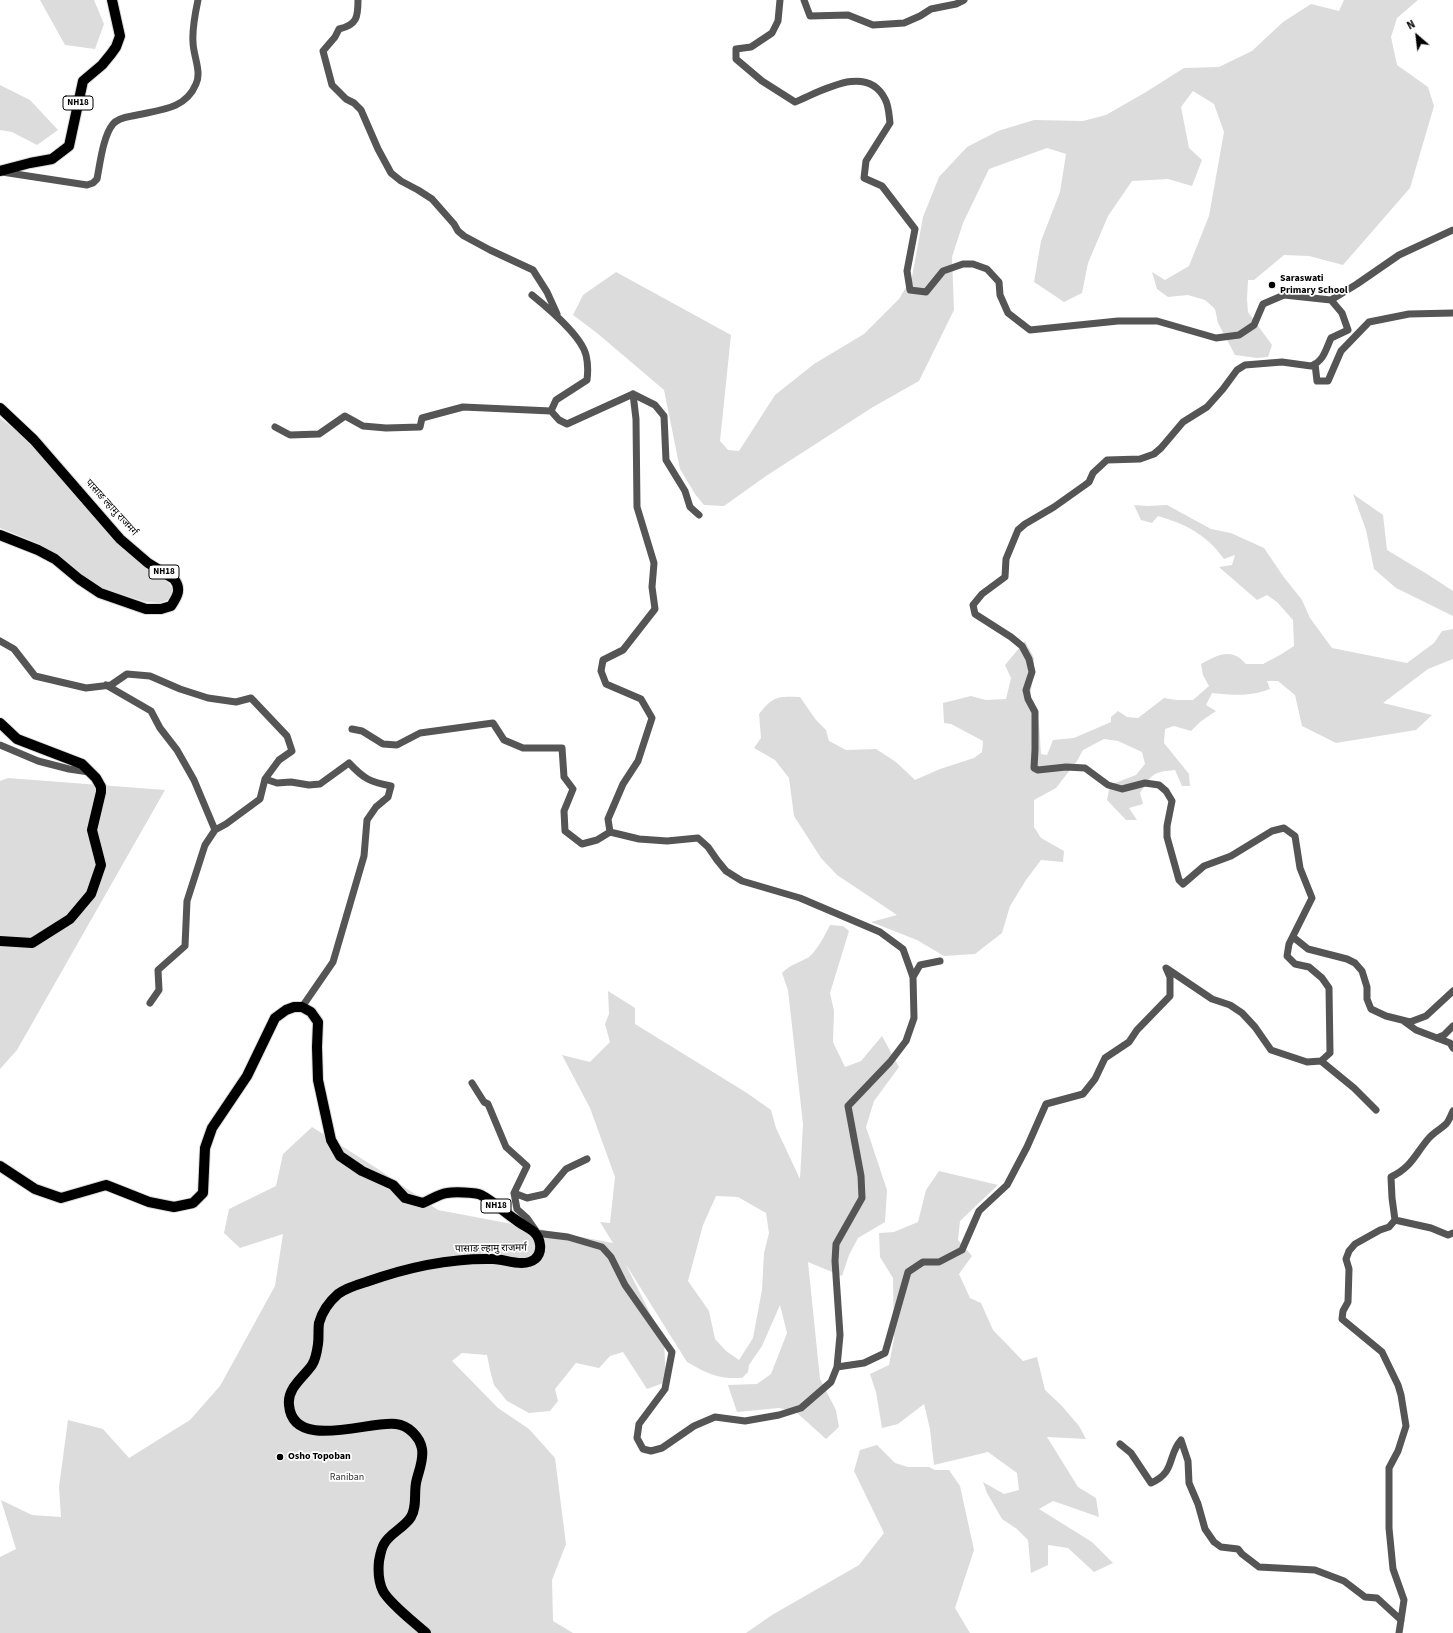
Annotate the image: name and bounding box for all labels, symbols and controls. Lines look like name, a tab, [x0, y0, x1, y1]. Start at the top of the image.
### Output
north arrow	[1397, 16, 1437, 56]
text: N	[1404, 17, 1418, 33]
road number: NH18	[63, 96, 93, 110]
place label: Saraswati Primary School	[1280, 273, 1348, 296]
marker: Saraswati Primary School	[1267, 280, 1277, 290]
street label: पासाङ ल्हामु राजमर्ग	[82, 477, 140, 539]
road number: NH18	[149, 565, 179, 579]
road number: NH18	[481, 1199, 511, 1213]
street label: पासाङ ल्हामु राजमर्ग	[455, 1242, 527, 1256]
place label: Osho Topoban	[288, 1451, 351, 1463]
marker: Osho Topoban	[275, 1452, 285, 1462]
park label: Raniban	[330, 1472, 364, 1484]

